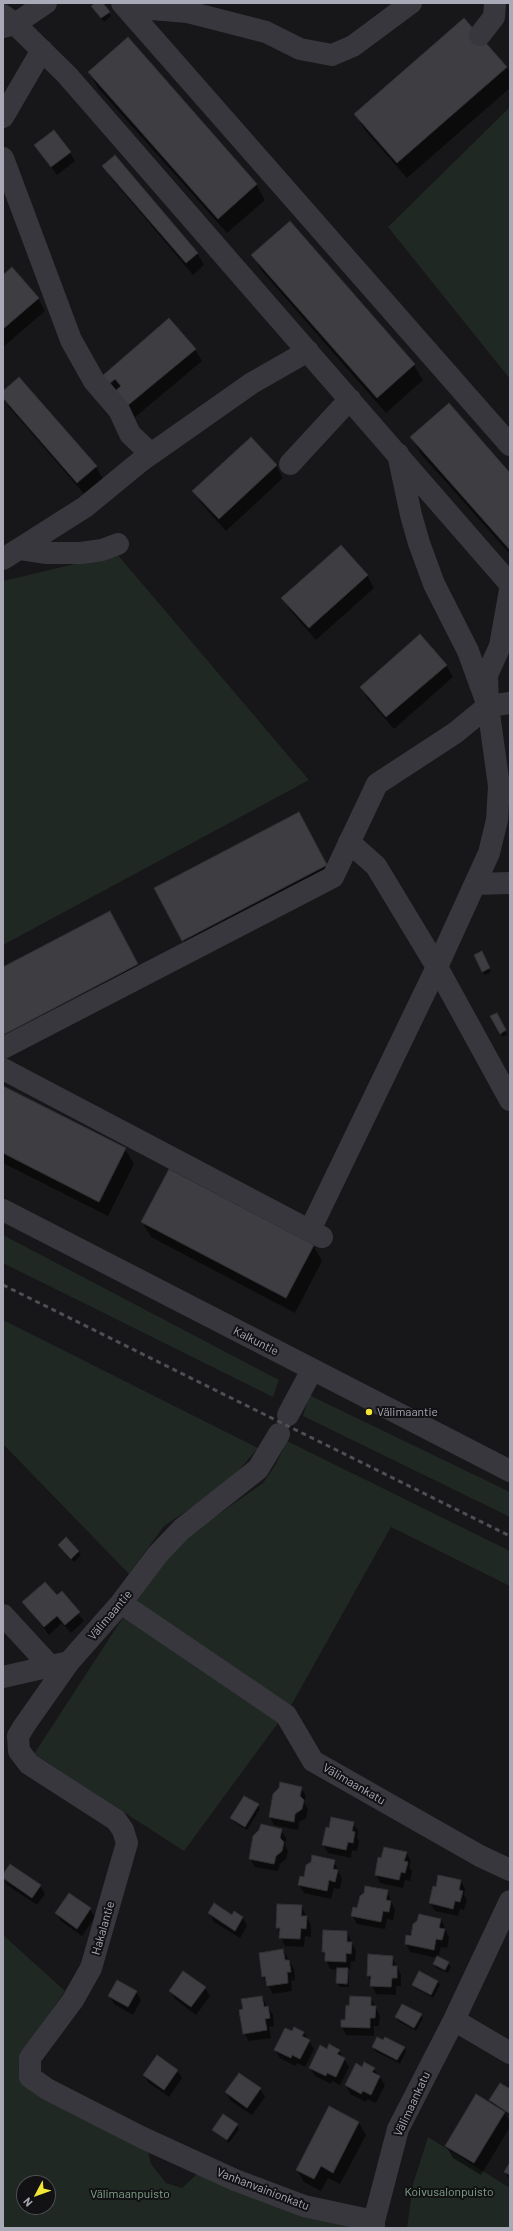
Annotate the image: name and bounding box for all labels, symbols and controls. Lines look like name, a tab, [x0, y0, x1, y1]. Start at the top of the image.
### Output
street label: Kalkuntie	[231, 1323, 281, 1359]
place label: Välimaantie	[377, 1405, 438, 1419]
marker: Välimaantie	[364, 1407, 374, 1417]
street label: Välimaantie	[85, 1587, 135, 1643]
street label: Välimaankatu	[320, 1760, 388, 1808]
street label: Hakalantie	[88, 1899, 118, 1957]
street label: Välimaankatu	[391, 2069, 433, 2139]
street label: Vanhanvainionkatu	[215, 2165, 311, 2213]
north arrow	[16, 2175, 56, 2215]
park label: Koivusalonpuisto	[404, 2185, 494, 2199]
park label: Välimaanpuisto	[90, 2187, 170, 2201]
text: N	[20, 2196, 35, 2210]

